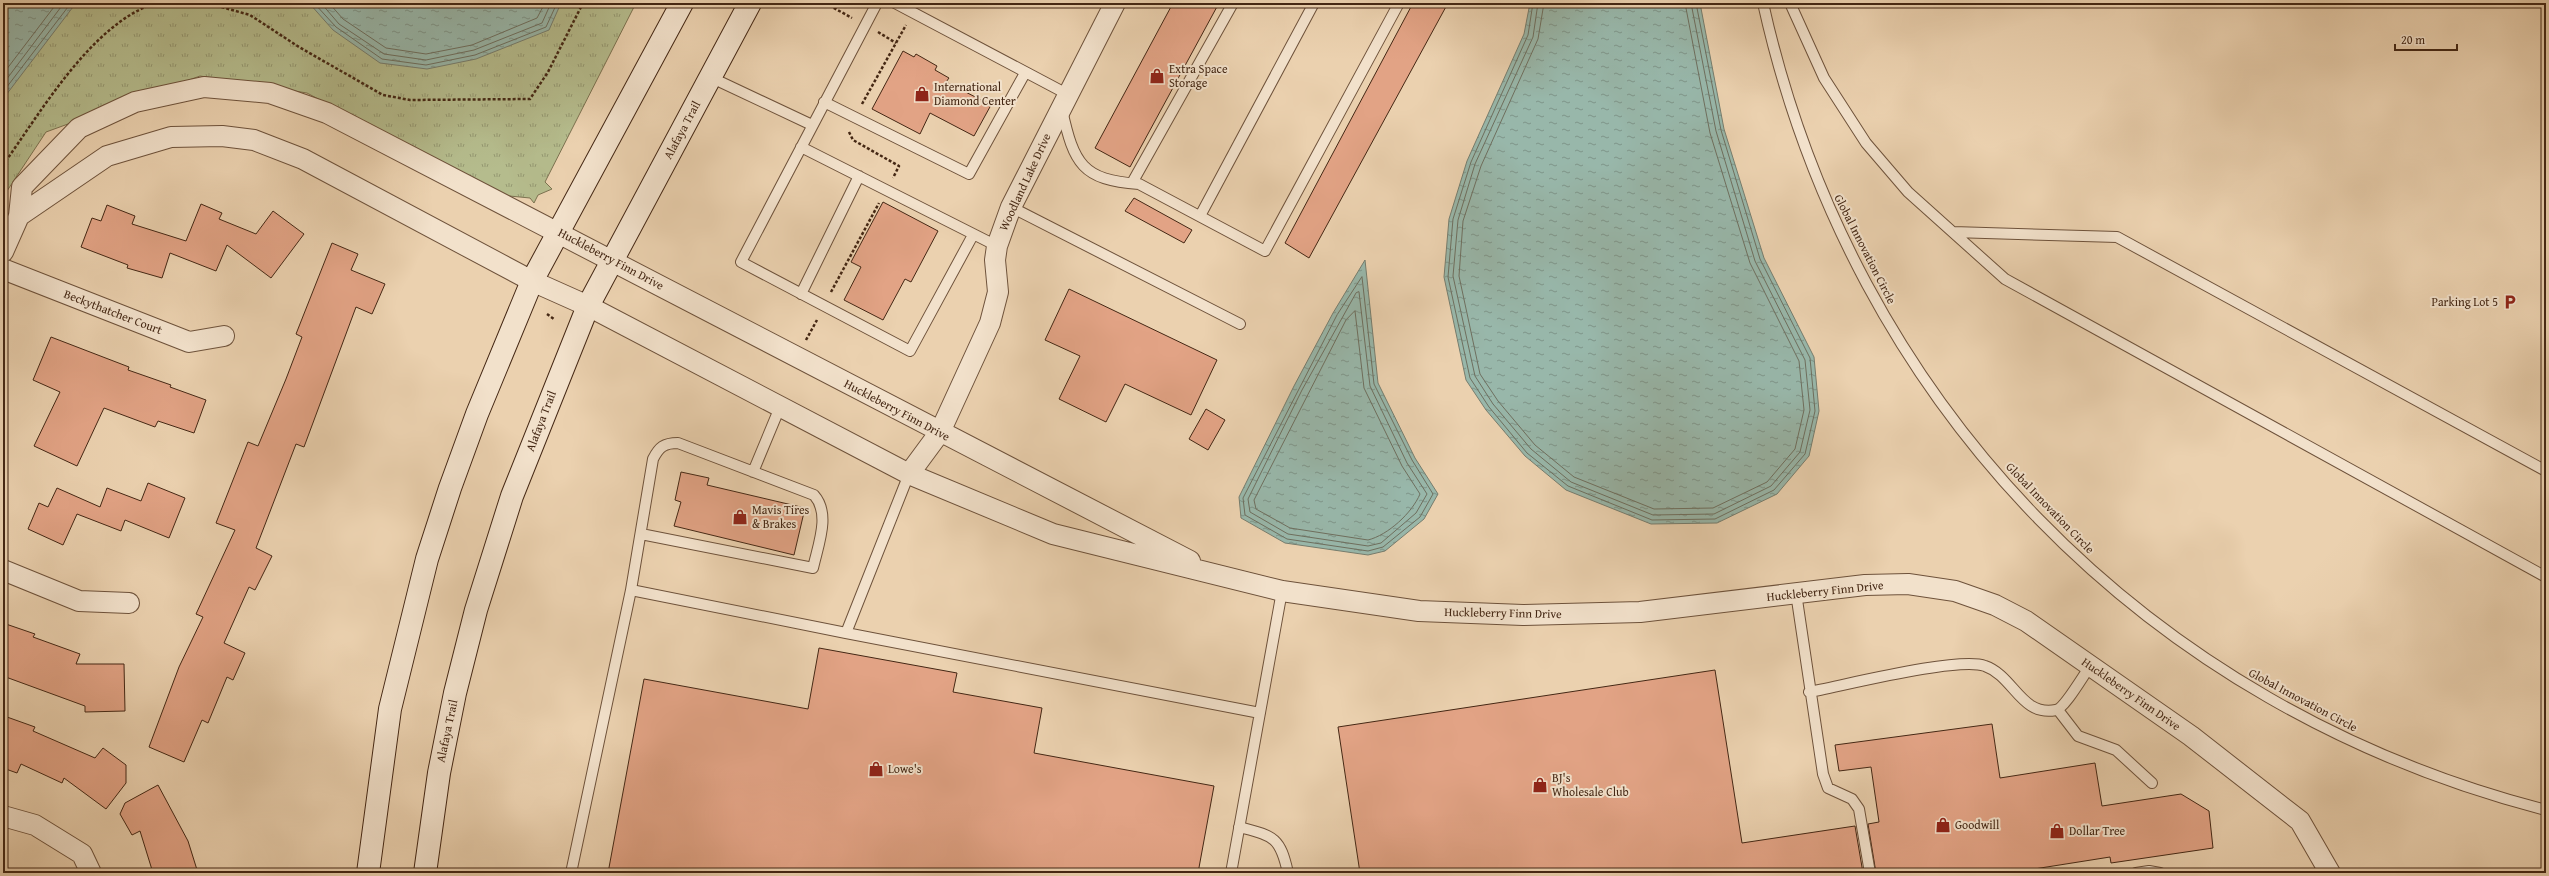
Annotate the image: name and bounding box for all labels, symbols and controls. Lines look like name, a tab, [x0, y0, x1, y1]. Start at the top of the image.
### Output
scale bar	[2395, 26, 2457, 52]
text: 20 m	[2401, 31, 2425, 48]
place label: Extra Space Storage	[1169, 60, 1228, 91]
shop icon: Extra Space Storage	[1148, 67, 1166, 85]
place label: International Diamond Center	[934, 78, 1016, 109]
shop icon: International Diamond Center	[913, 85, 931, 103]
street label: Alafaya Trail	[659, 97, 704, 162]
street label: Woodland Lake Drive	[994, 130, 1055, 233]
street label: Global Innovation Circle	[1830, 191, 1901, 307]
street label: Huckleberry Finn Drive	[555, 224, 667, 294]
street label: Beckythatcher Court	[62, 285, 165, 338]
place label: Parking Lot 5	[2431, 293, 2498, 310]
parking icon: Parking Lot 5	[2501, 293, 2519, 311]
street label: Huckleberry Finn Drive	[841, 375, 953, 445]
street label: Alafaya Trail	[521, 387, 560, 454]
street label: Global Innovation Circle	[2002, 458, 2099, 557]
place label: Mavis Tires & Brakes	[752, 501, 810, 532]
shop icon: Mavis Tires & Brakes	[731, 508, 749, 526]
street label: Huckleberry Finn Drive	[1766, 576, 1885, 605]
street label: Huckleberry Finn Drive	[1444, 603, 1562, 622]
street label: Huckleberry Finn Drive	[2078, 653, 2185, 734]
street label: Global Innovation Circle	[2246, 664, 2361, 736]
street label: Alafaya Trail	[432, 697, 462, 764]
shop icon: Lowe's	[867, 760, 885, 778]
place label: Lowe's	[888, 760, 922, 777]
place label: BJ's Wholesale Club	[1552, 769, 1629, 800]
shop icon: BJ's Wholesale Club	[1531, 776, 1549, 794]
shop icon: Goodwill	[1934, 816, 1952, 834]
place label: Goodwill	[1955, 816, 2000, 833]
shop icon: Dollar Tree	[2048, 822, 2066, 840]
place label: Dollar Tree	[2069, 822, 2126, 839]

